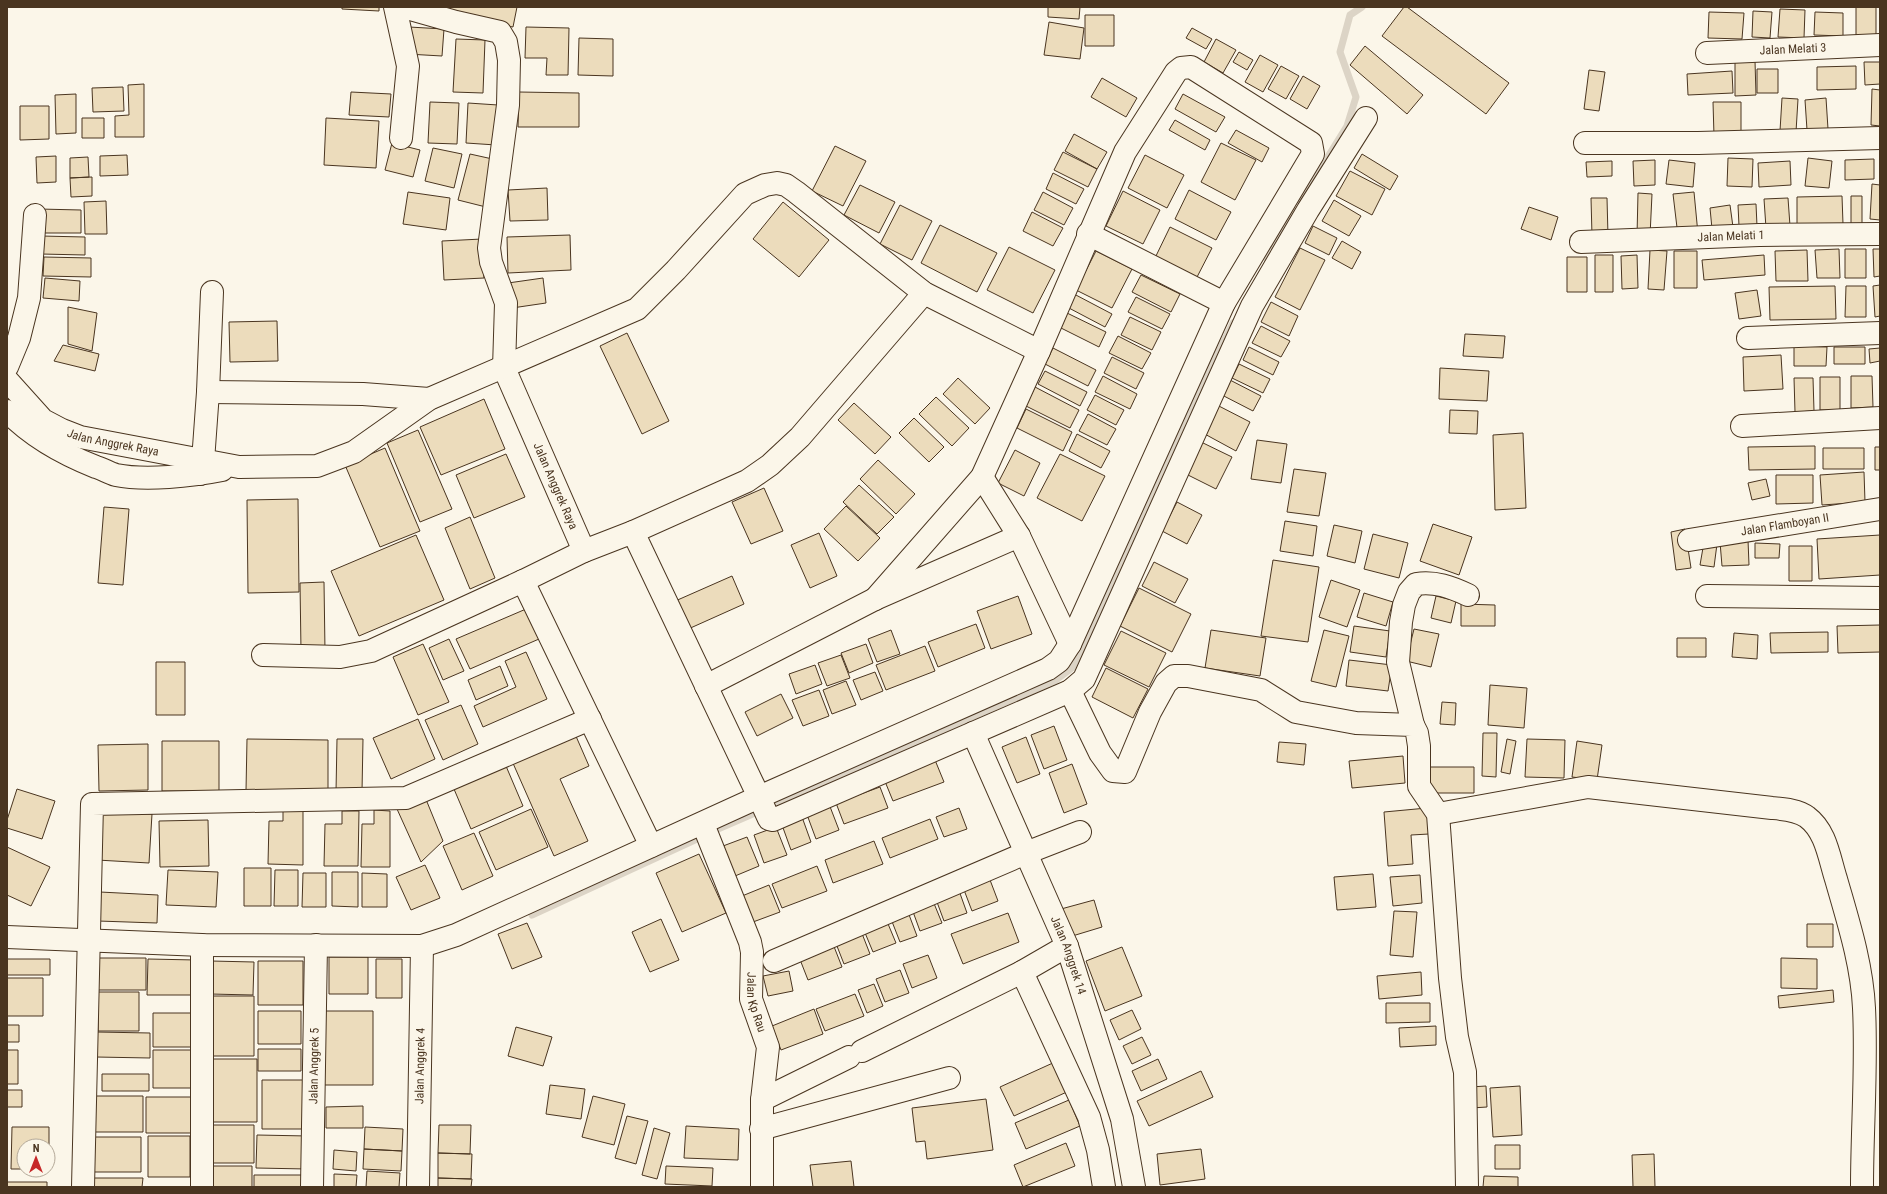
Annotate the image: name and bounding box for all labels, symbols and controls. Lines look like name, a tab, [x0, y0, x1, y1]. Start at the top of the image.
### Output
street label: Jalan Melati 3	[1759, 40, 1827, 58]
street label: Jalan Melati 1	[1697, 228, 1764, 244]
street label: Jalan Anggrek Raya	[65, 426, 160, 459]
street label: Jalan Anggrek Raya	[530, 440, 581, 532]
street label: Jalan Flamboyan II	[1740, 510, 1830, 539]
street label: Jalan Anggrek 14	[1048, 914, 1089, 996]
street label: Jalan Kp Rau	[744, 972, 769, 1034]
street label: Jalan Anggrek 5	[306, 1028, 322, 1104]
street label: Jalan Anggrek 4	[412, 1028, 428, 1104]
north arrow	[16, 1138, 56, 1178]
text: N	[33, 1142, 40, 1155]

